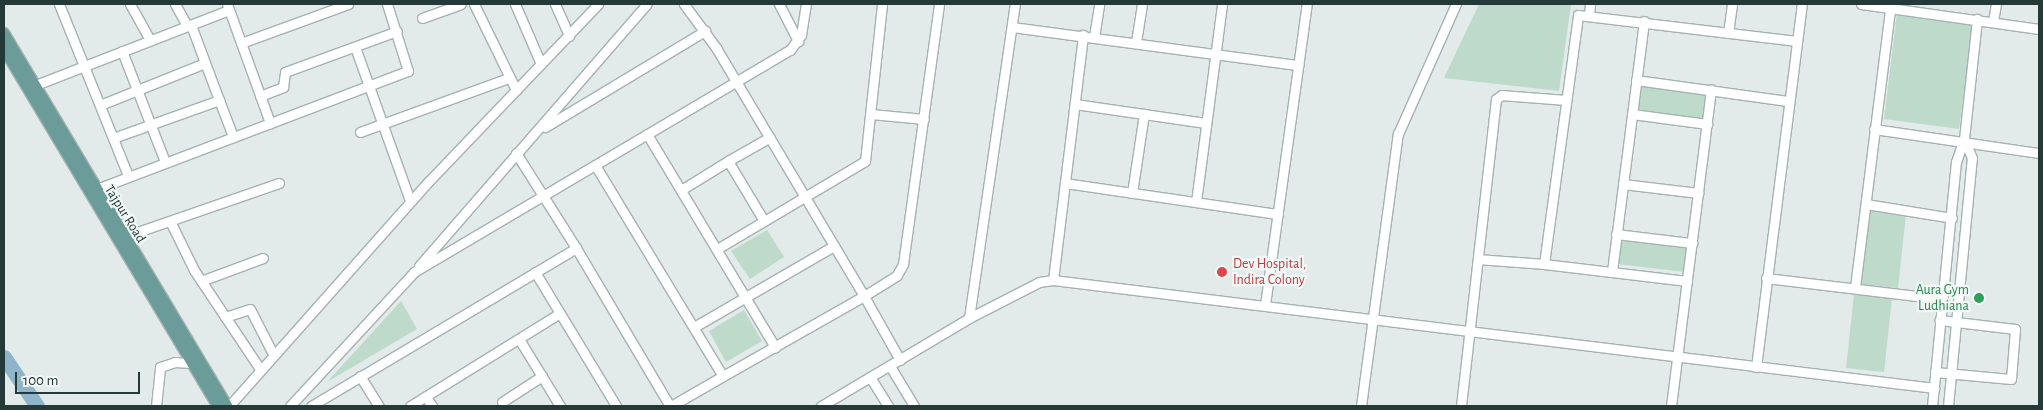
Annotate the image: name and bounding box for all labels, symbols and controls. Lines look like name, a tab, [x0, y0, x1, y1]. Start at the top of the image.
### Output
street label: Tajpur Road	[101, 182, 149, 246]
place label: Dev Hospital, Indira Colony	[1233, 256, 1306, 288]
marker: Dev Hospital, Indira Colony	[1215, 265, 1229, 279]
place label: Aura Gym Ludhiana	[1916, 282, 1969, 314]
marker: Aura Gym Ludhiana	[1973, 292, 1985, 304]
scale bar	[18, 362, 142, 394]
text: 100 m	[23, 373, 58, 388]

